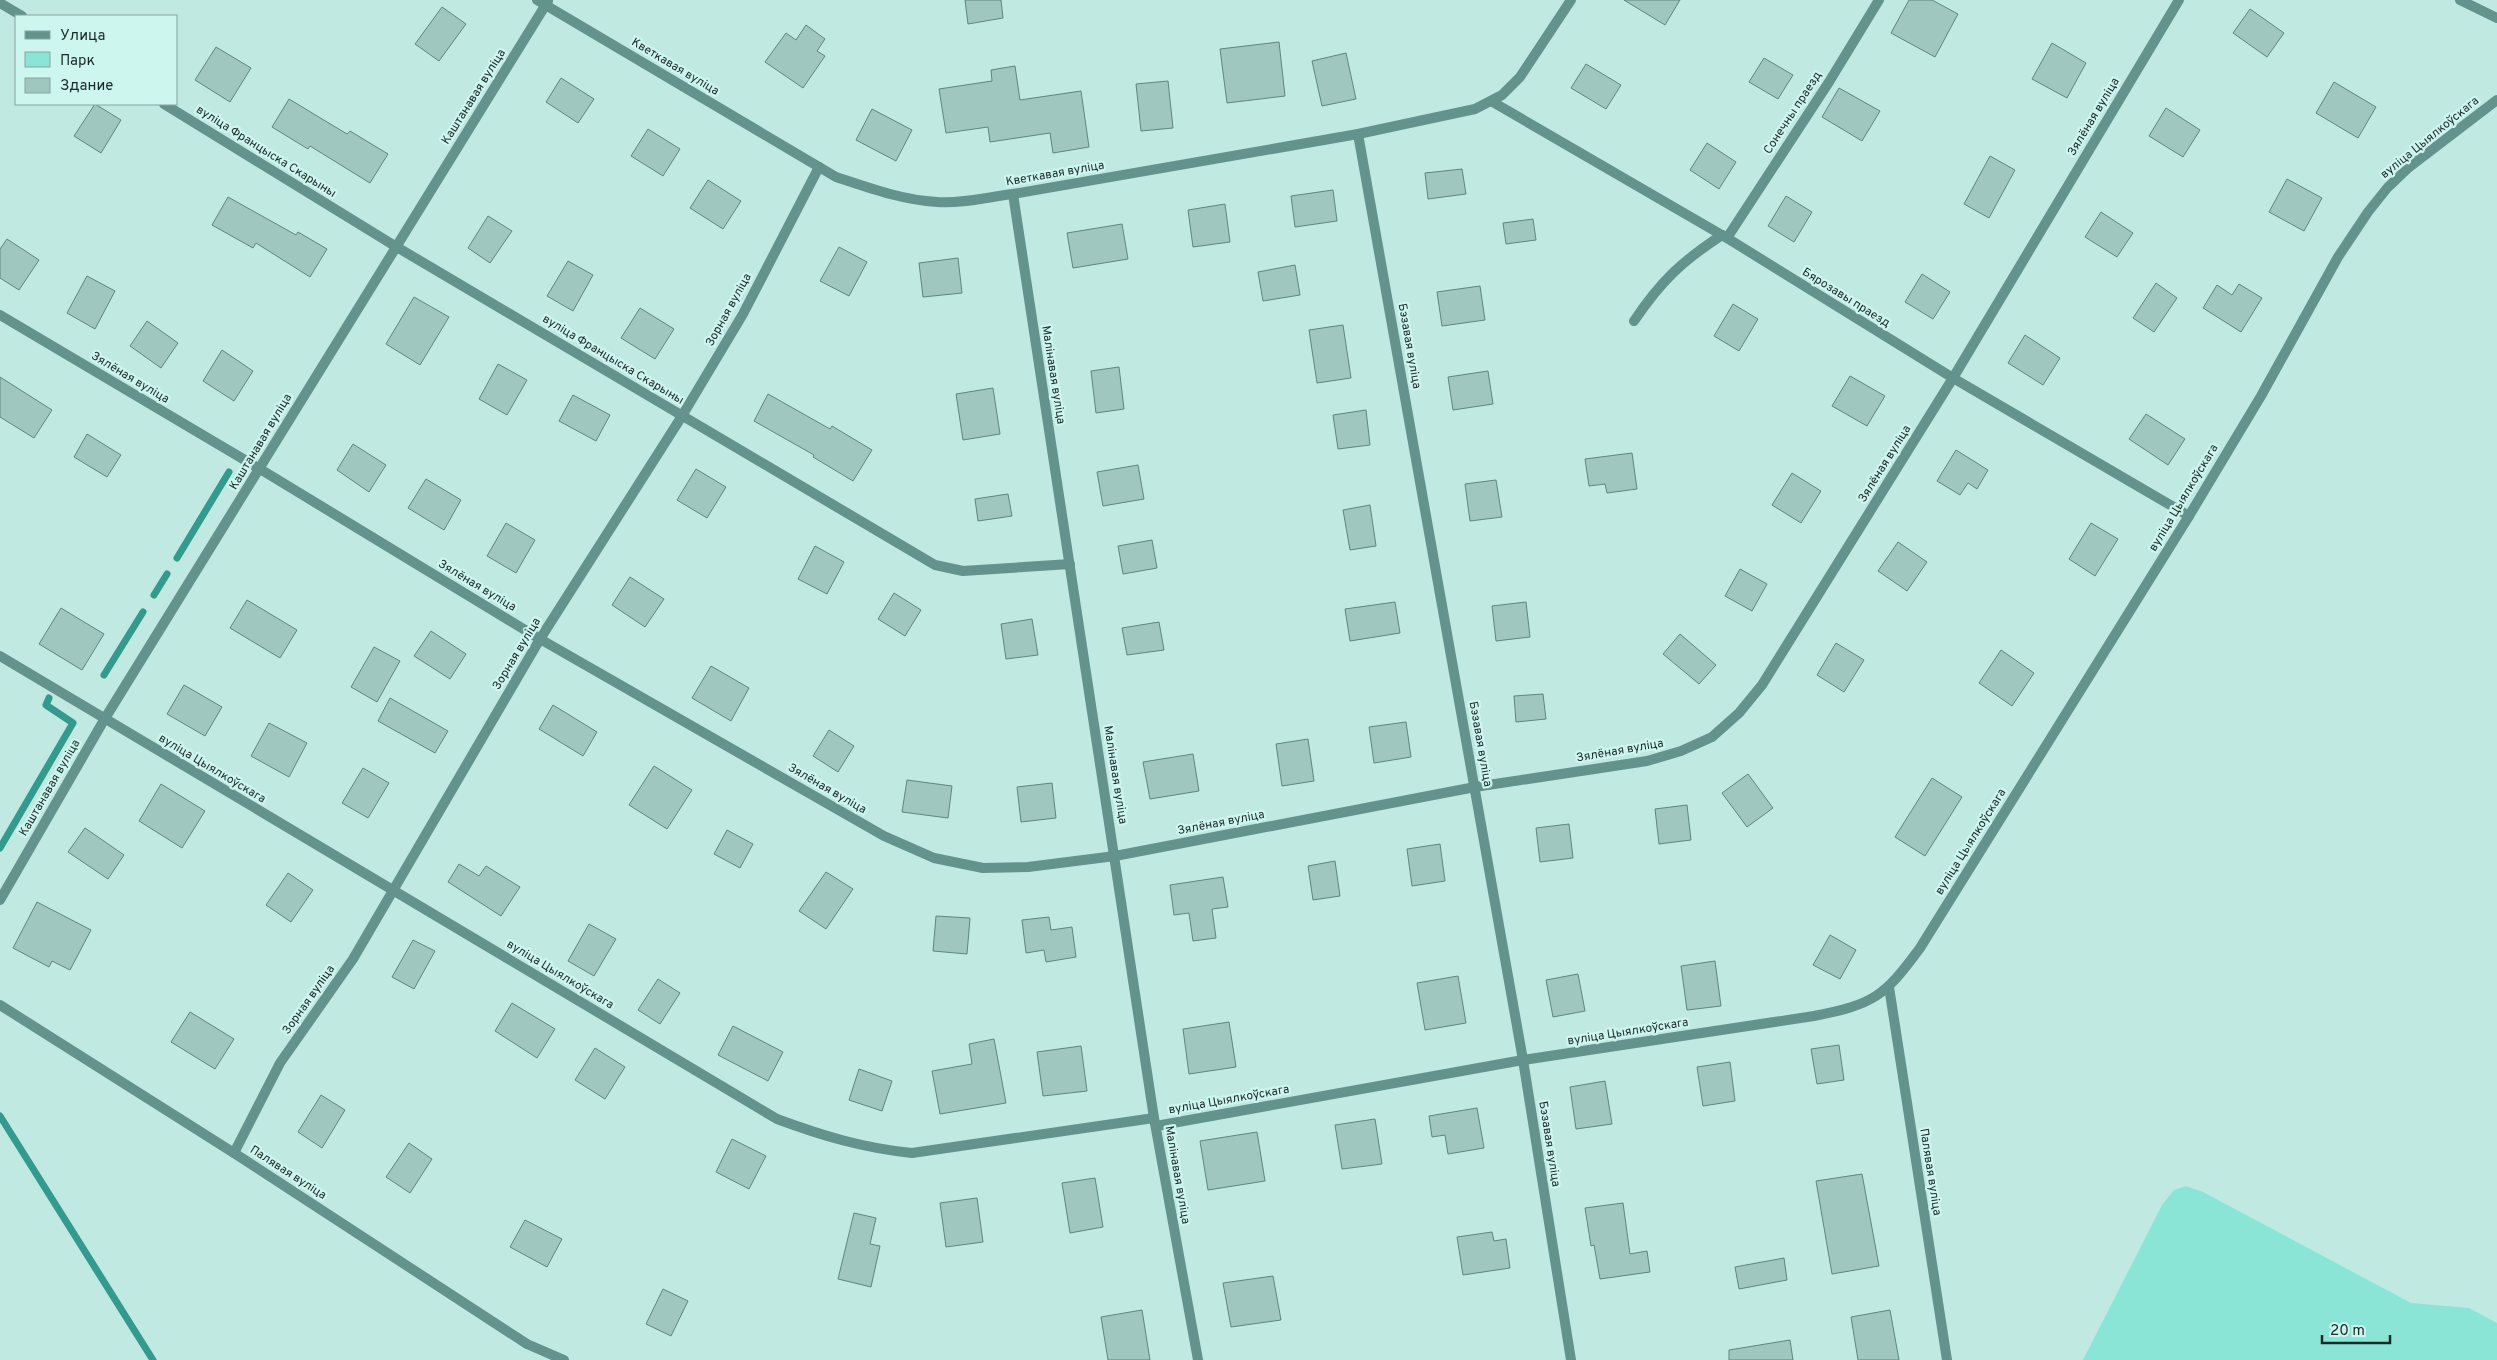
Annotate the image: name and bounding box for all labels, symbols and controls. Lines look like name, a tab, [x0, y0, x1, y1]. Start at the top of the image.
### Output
legend	[15, 15, 178, 105]
text: Улица	[60, 27, 105, 46]
street label: Кветкавая вуліца	[628, 34, 722, 100]
street label: Каштанавая вуліца	[438, 46, 510, 148]
text: Парк	[60, 52, 95, 71]
street label: Сонечны праезд	[1760, 68, 1826, 158]
street label: Зялёная вуліца	[2064, 75, 2124, 159]
text: Здание	[60, 77, 113, 96]
street label: вуліца Цыялкоўскага	[2377, 93, 2483, 183]
street label: вуліца Францыска Скарыны	[193, 102, 339, 202]
street label: Кветкавая вуліца	[1005, 157, 1105, 191]
street label: Бярозавы праезд	[1799, 264, 1893, 332]
street label: Зорная вуліца	[702, 271, 756, 349]
street label: Бэзавая вуліца	[1394, 302, 1424, 390]
street label: вуліца Францыска Скарыны	[539, 311, 687, 409]
street label: Малінавая вуліца	[1037, 325, 1069, 425]
street label: Зялёная вуліца	[88, 348, 172, 408]
street label: Каштанавая вуліца	[226, 391, 296, 493]
street label: Зялёная вуліца	[1855, 422, 1915, 506]
street label: вуліца Цыялкоўскага	[2146, 441, 2222, 555]
street label: Зялёная вуліца	[435, 556, 519, 616]
street label: Зорная вуліца	[489, 615, 545, 693]
street label: Бэзавая вуліца	[1465, 700, 1495, 788]
street label: Малінавая вуліца	[1099, 725, 1131, 825]
street label: вуліца Цыялкоўскага	[155, 731, 269, 807]
street label: Зялёная вуліца	[1575, 735, 1665, 767]
street label: Каштанавая вуліца	[16, 737, 84, 839]
street label: Зялёная вуліца	[785, 760, 869, 818]
street label: вуліца Цыялкоўскага	[1932, 786, 2010, 898]
street label: Зялёная вуліца	[1176, 807, 1266, 839]
street label: вуліца Цыялкоўскага	[503, 937, 617, 1013]
street label: Зорная вуліца	[279, 962, 339, 1038]
street label: вуліца Цыялкоўскага	[1566, 1015, 1690, 1049]
street label: вуліца Цыялкоўскага	[1167, 1082, 1291, 1118]
street label: Бэзавая вуліца	[1534, 1100, 1564, 1188]
street label: Малінавая вуліца	[1160, 1125, 1194, 1225]
street label: Палявая вуліца	[1915, 1127, 1945, 1217]
street label: Палявая вуліца	[247, 1142, 329, 1204]
scale bar	[2322, 1312, 2390, 1344]
text: 20 m	[2330, 1322, 2365, 1341]

